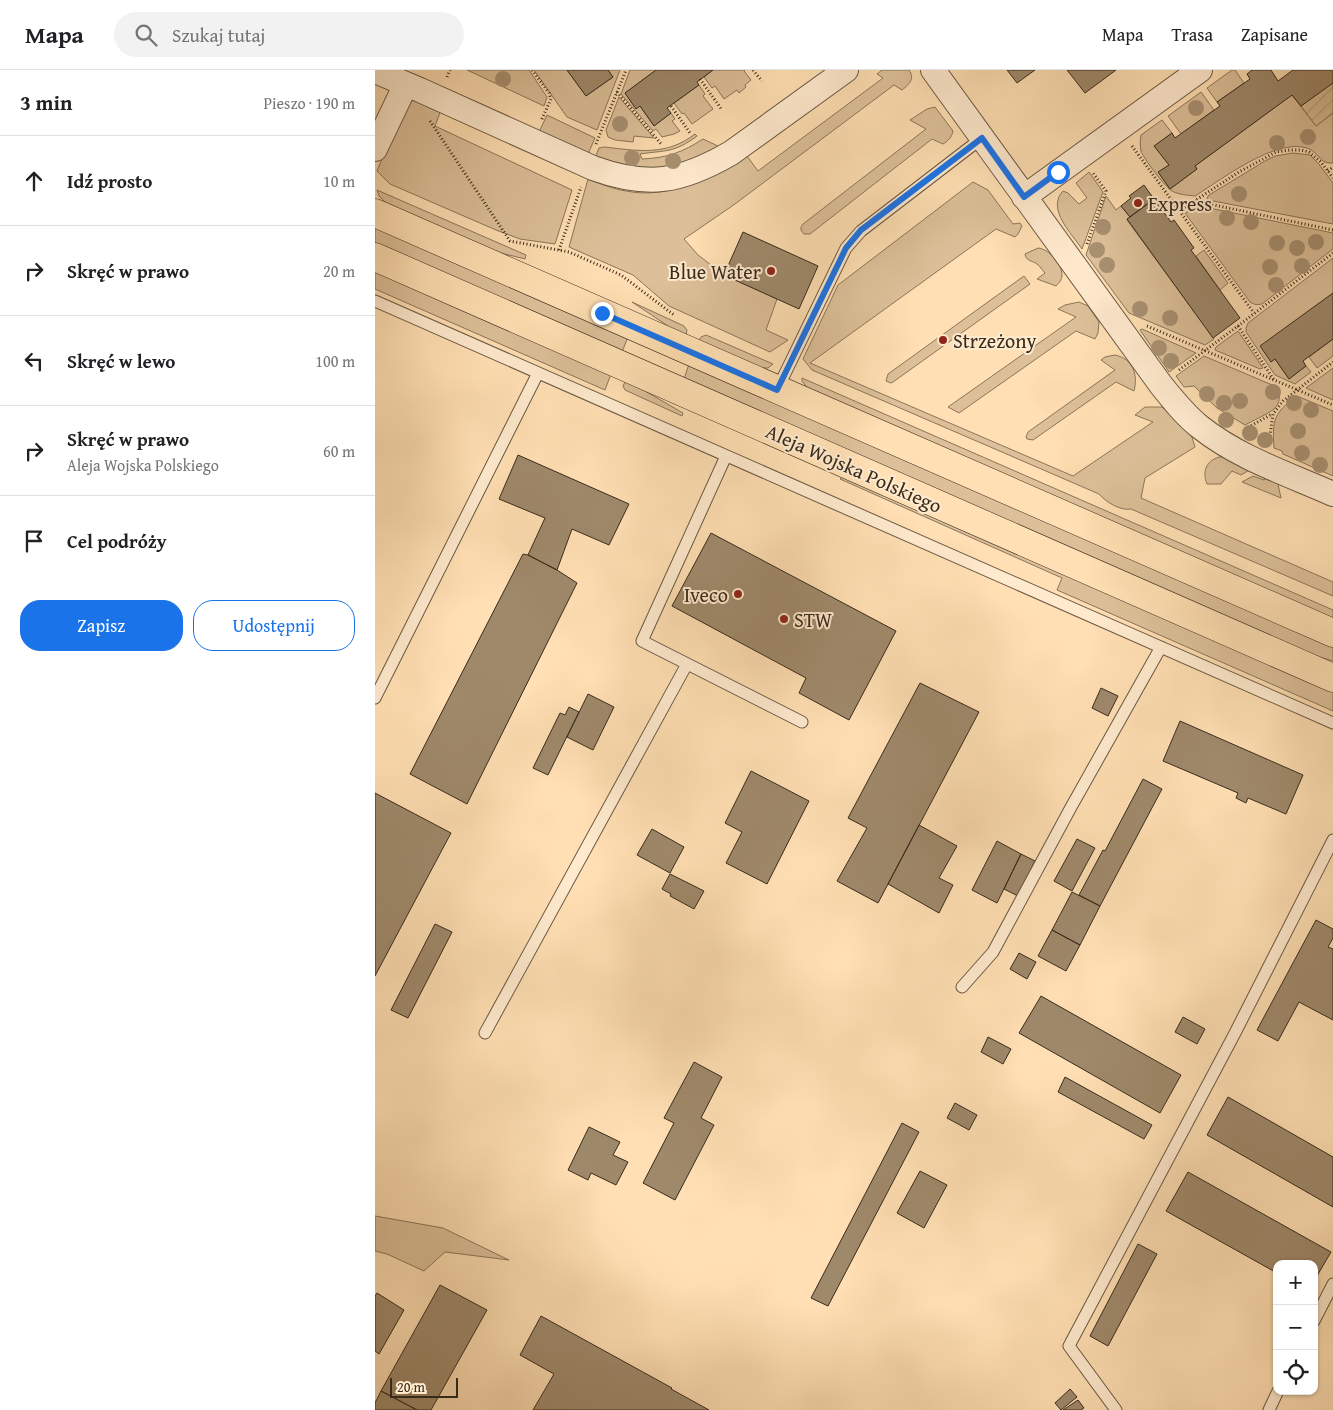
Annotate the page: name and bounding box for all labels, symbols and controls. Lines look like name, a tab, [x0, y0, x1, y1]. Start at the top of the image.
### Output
search box	[114, 12, 464, 57]
text: Mapa	[25, 17, 84, 52]
icon: search	[132, 21, 160, 49]
text: Szukaj tutaj	[172, 21, 265, 49]
text: Mapa	[1102, 21, 1143, 48]
text: Trasa	[1171, 21, 1213, 48]
text: Zapisane	[1241, 21, 1308, 48]
text: 3 min	[20, 87, 72, 118]
text: Pieszo · 190 m	[263, 91, 355, 115]
route start	[1047, 161, 1070, 184]
icon: ahead	[20, 167, 48, 195]
text: Idź prosto	[67, 167, 152, 195]
text: 10 m	[323, 169, 355, 193]
place label: Express	[1148, 189, 1212, 218]
marker: Express	[1132, 197, 1144, 209]
icon: right	[20, 257, 48, 285]
text: Skręć w prawo	[67, 257, 189, 285]
place label: Blue Water	[669, 257, 761, 286]
text: 20 m	[323, 259, 355, 283]
marker: Blue Water	[765, 265, 777, 277]
route end	[591, 302, 614, 325]
place label: Strzeżony	[953, 326, 1036, 355]
marker: Strzeżony	[937, 334, 949, 346]
icon: left	[20, 347, 48, 375]
text: Skręć w lewo	[67, 347, 175, 375]
text: 100 m	[315, 349, 355, 373]
street label: Aleja Wojska Polskiego	[761, 416, 947, 520]
text: Skręć w prawo	[67, 425, 189, 453]
icon: right	[20, 437, 48, 465]
text: 60 m	[323, 439, 355, 463]
text: Aleja Wojska Polskiego	[67, 453, 219, 477]
icon: arrive	[20, 527, 48, 555]
text: Cel podróży	[67, 527, 167, 555]
place label: Iveco	[684, 580, 728, 609]
marker: Iveco	[732, 588, 744, 600]
button: Zapisz	[20, 600, 183, 651]
button: Udostępnij	[193, 600, 355, 651]
place label: STW	[794, 605, 832, 634]
marker: STW	[778, 613, 790, 625]
map controls	[1273, 1260, 1318, 1395]
button: +	[1273, 1260, 1318, 1305]
button: −	[1273, 1305, 1318, 1350]
button: locate	[1273, 1350, 1318, 1395]
scale bar	[390, 1375, 457, 1398]
text: 20 m	[397, 1377, 425, 1397]

